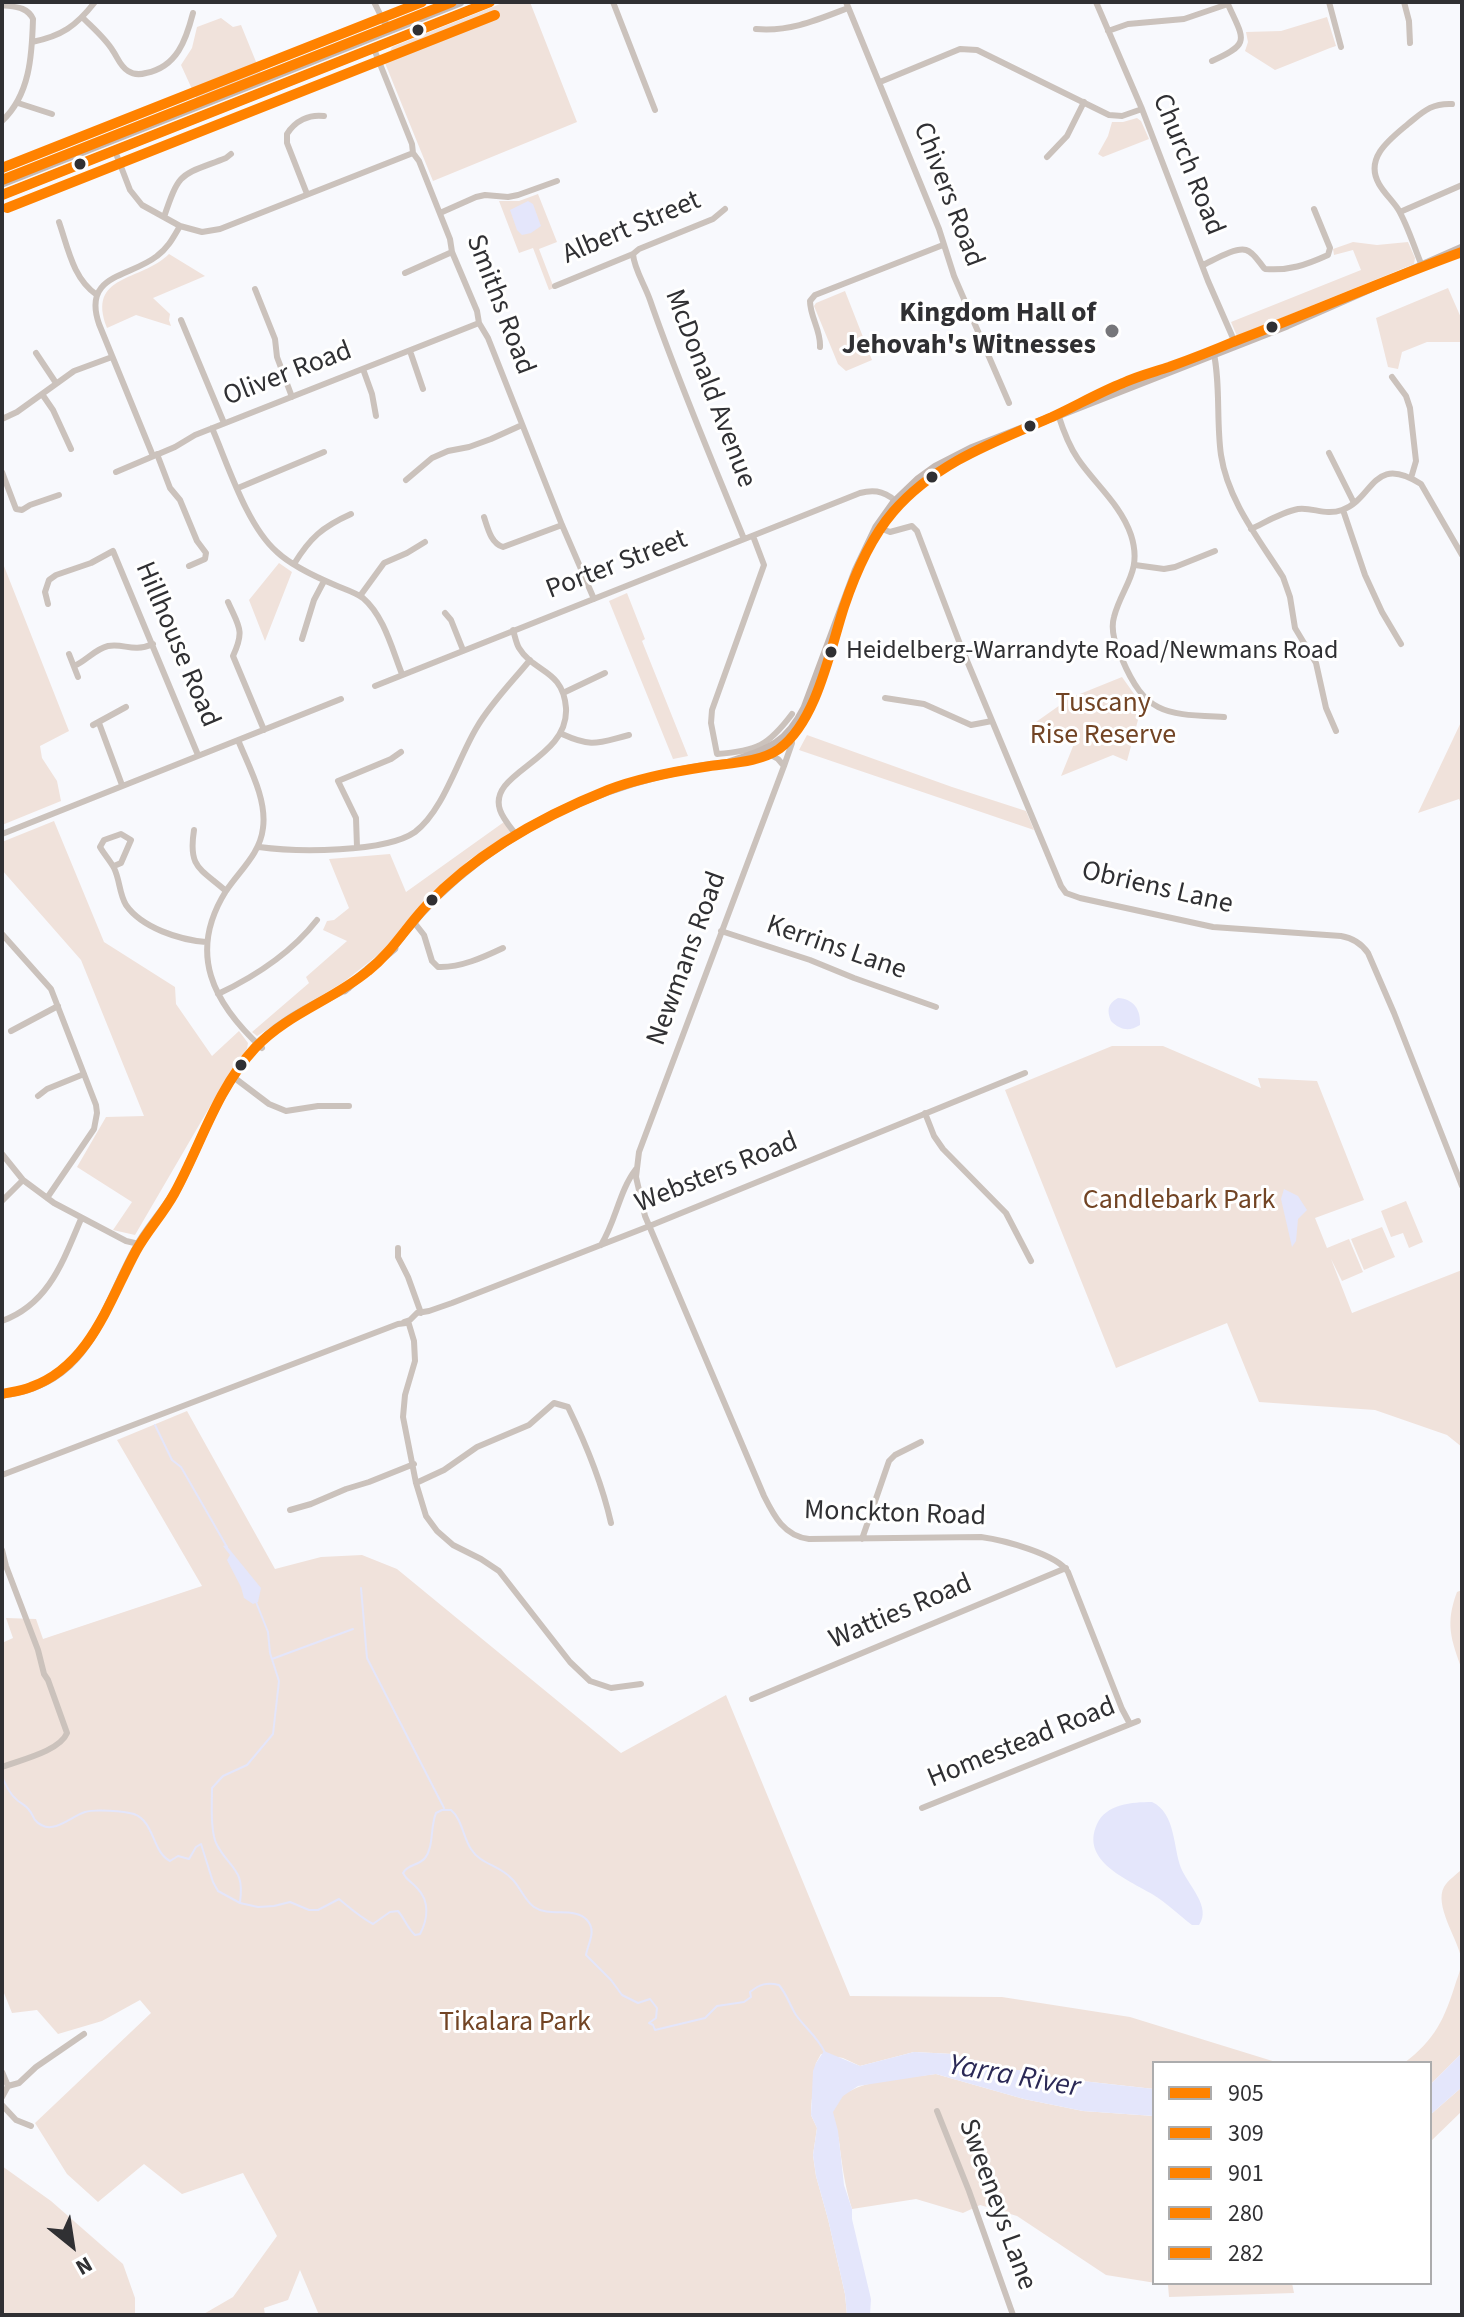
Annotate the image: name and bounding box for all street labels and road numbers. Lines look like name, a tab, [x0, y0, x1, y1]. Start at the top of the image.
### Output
street label: Church Road	[1143, 89, 1231, 241]
street label: Chivers Road	[904, 118, 990, 272]
street label: Albert Street	[558, 185, 706, 273]
street label: Smiths Road	[457, 230, 541, 380]
street label: McDonald Avenue	[656, 285, 762, 493]
street label: Oliver Road	[219, 335, 357, 415]
street label: Porter Street	[542, 524, 692, 608]
street label: Hillhouse Road	[126, 557, 226, 733]
street label: Obriens Lane	[1078, 855, 1236, 923]
street label: Newmans Road	[641, 868, 735, 1050]
street label: Kerrins Lane	[762, 909, 910, 989]
street label: Websters Road	[631, 1126, 803, 1222]
street label: Monckton Road	[803, 1495, 987, 1535]
street label: Watties Road	[825, 1568, 977, 1658]
street label: Homestead Road	[923, 1691, 1121, 1797]
street label: Sweeneys Lane	[950, 2115, 1042, 2295]

